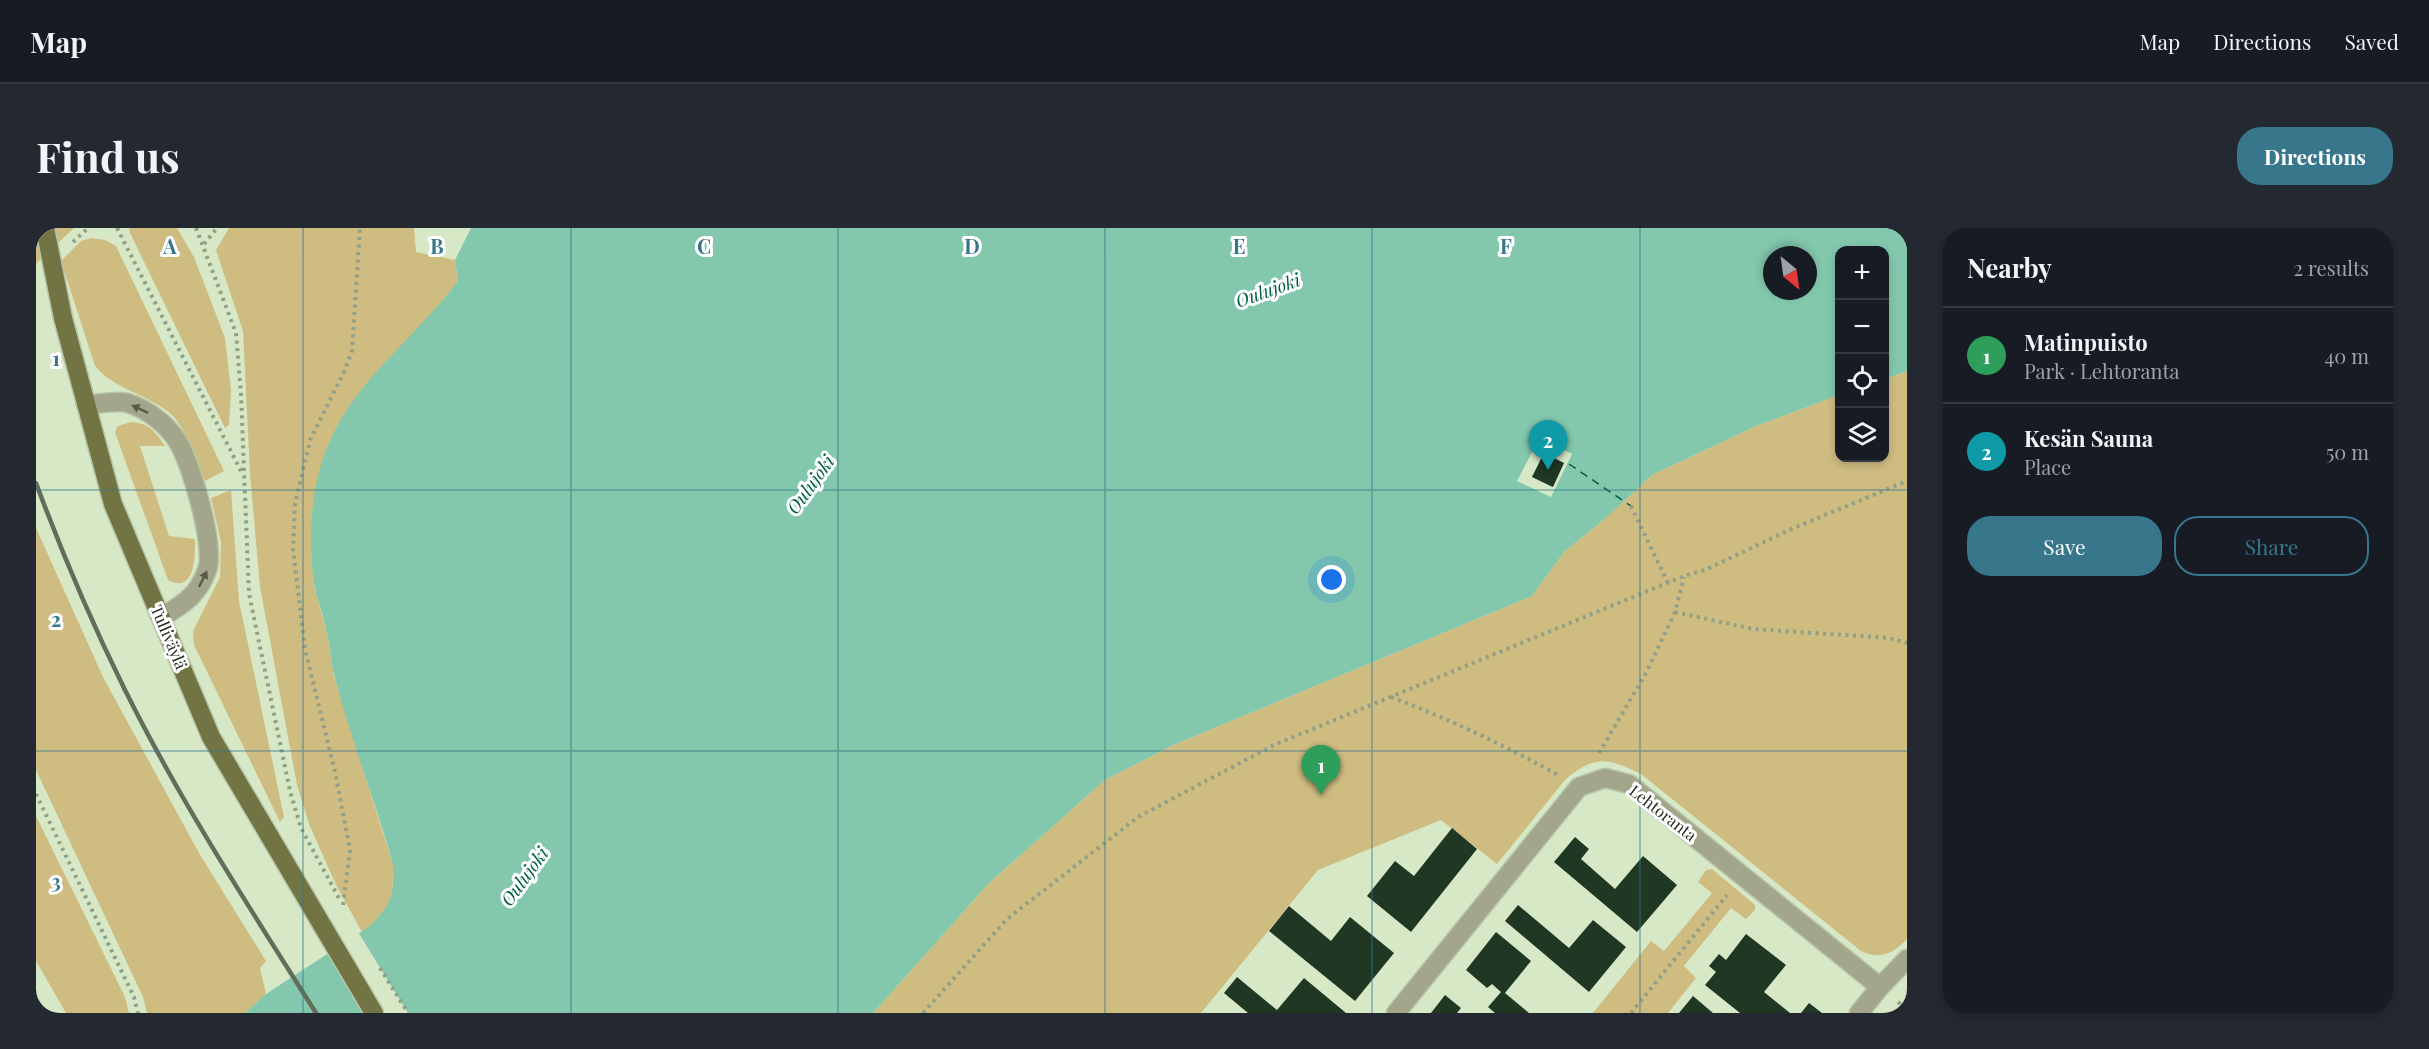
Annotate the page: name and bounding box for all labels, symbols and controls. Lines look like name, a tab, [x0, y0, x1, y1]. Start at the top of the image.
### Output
text: Map	[30, 23, 87, 60]
text: Map	[2139, 27, 2180, 55]
text: Directions	[2213, 27, 2311, 55]
text: Saved	[2344, 27, 2399, 55]
button: Directions	[2237, 127, 2393, 185]
text: Find us	[36, 128, 180, 184]
text: A	[162, 232, 177, 259]
text: B	[430, 232, 444, 259]
text: C	[697, 232, 711, 259]
text: D	[964, 232, 980, 259]
text: E	[1233, 232, 1245, 259]
text: F	[1500, 232, 1512, 259]
north arrow	[1763, 246, 1817, 300]
map controls	[1835, 246, 1889, 462]
button: +	[1835, 246, 1889, 300]
text: Nearby	[1967, 250, 2052, 285]
text: 2 results	[2294, 254, 2369, 281]
water label: Oulujoki	[1232, 267, 1304, 313]
button: −	[1835, 300, 1889, 354]
text: Matinpuisto	[2024, 327, 2148, 357]
text: 1	[1983, 342, 1990, 369]
text: 40 m	[2324, 342, 2369, 369]
text: 1	[52, 344, 60, 371]
button: locate	[1835, 354, 1889, 408]
text: Park · Lehtoranta	[2024, 357, 2180, 384]
one-way arrow	[130, 404, 148, 414]
button: layers	[1835, 408, 1889, 462]
pin: 2	[1528, 420, 1568, 470]
text: Kesän Sauna	[2024, 423, 2153, 453]
text: 2	[1981, 438, 1992, 465]
text: 50 m	[2326, 438, 2369, 465]
water label: Oulujoki	[781, 450, 840, 519]
text: Place	[2024, 453, 2071, 480]
button: Save	[1967, 516, 2162, 576]
button: Share	[2174, 516, 2369, 576]
your location	[1317, 565, 1346, 594]
one-way arrow	[197, 570, 207, 588]
street label: Tulliväylä	[147, 602, 192, 672]
text: 2	[51, 605, 61, 632]
pin: 1	[1302, 746, 1340, 795]
street label: Lehtoranta	[1625, 780, 1701, 845]
water label: Oulujoki	[495, 842, 554, 911]
text: 3	[51, 867, 61, 894]

